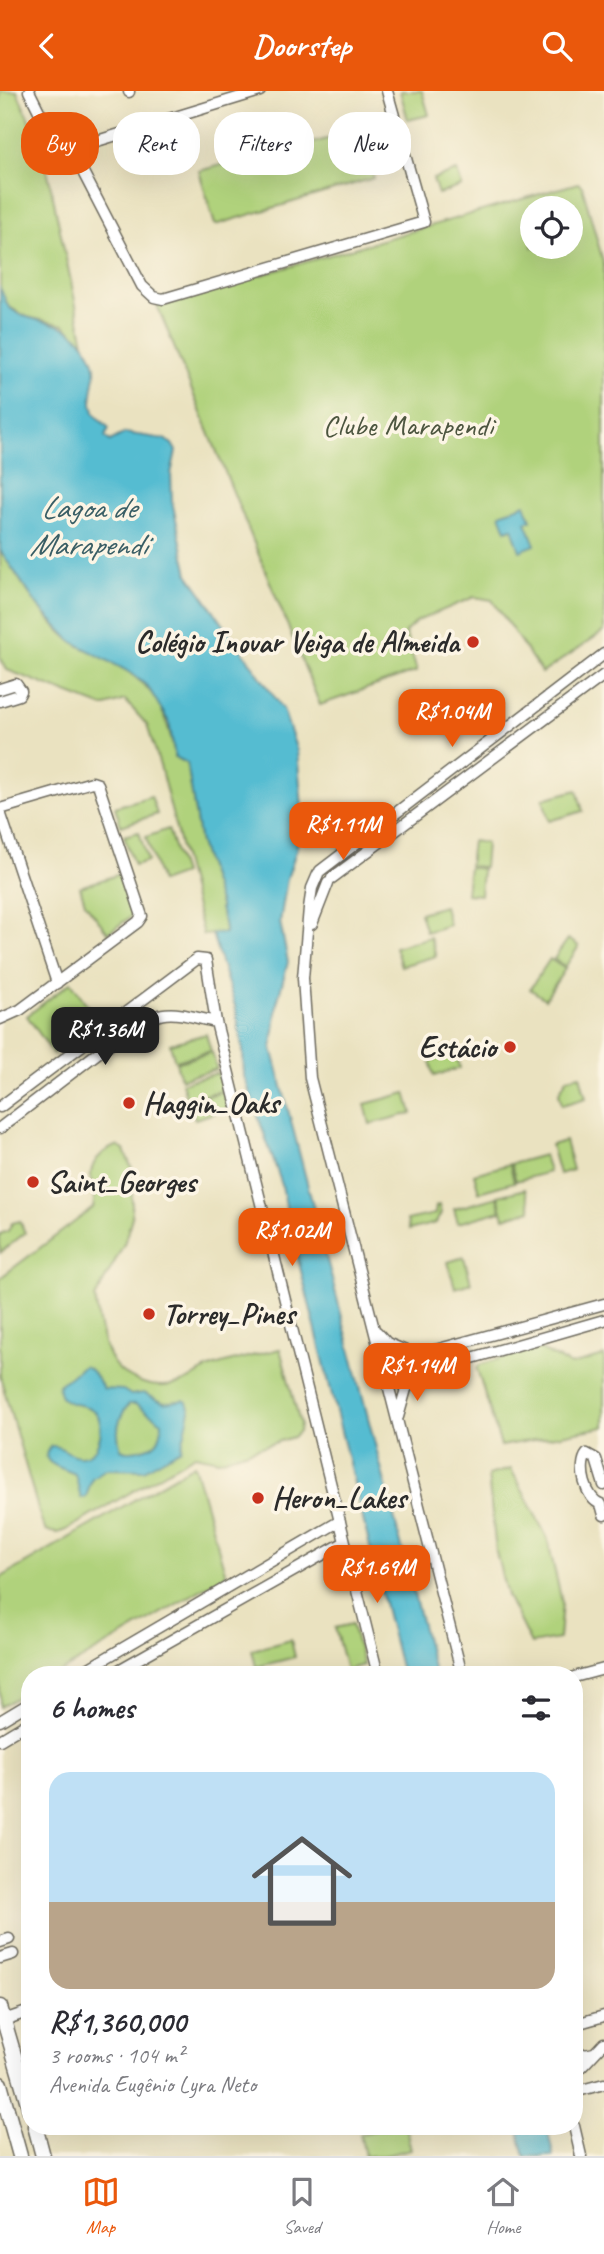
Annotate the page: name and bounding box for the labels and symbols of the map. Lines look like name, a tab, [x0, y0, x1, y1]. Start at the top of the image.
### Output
park label: Clube Marapendi	[323, 406, 497, 444]
water label: Lagoa de Marapendi	[30, 487, 154, 565]
place label: Colégio Inovar Veiga de Almeida	[135, 623, 462, 661]
marker: Colégio Inovar Veiga de Almeida	[465, 634, 481, 650]
pin: R$1.04M	[387, 689, 517, 749]
pin: R$1.11M	[278, 803, 408, 862]
pin: R$1.36M	[40, 1007, 170, 1067]
place label: Estácio	[419, 1028, 499, 1066]
marker: Estácio	[502, 1039, 518, 1055]
place label: Haggin_Oaks	[143, 1084, 282, 1122]
marker: Haggin_Oaks	[121, 1095, 137, 1111]
place label: Saint_Georges	[47, 1163, 199, 1201]
marker: Saint_Georges	[25, 1174, 41, 1190]
pin: R$1.02M	[227, 1209, 357, 1268]
place label: Torrey_Pines	[163, 1295, 298, 1333]
marker: Torrey_Pines	[141, 1306, 157, 1322]
pin: R$1.14M	[352, 1343, 482, 1403]
place label: Heron_Lakes	[272, 1479, 409, 1517]
marker: Heron_Lakes	[250, 1490, 266, 1506]
pin: R$1.69M	[312, 1545, 442, 1605]

